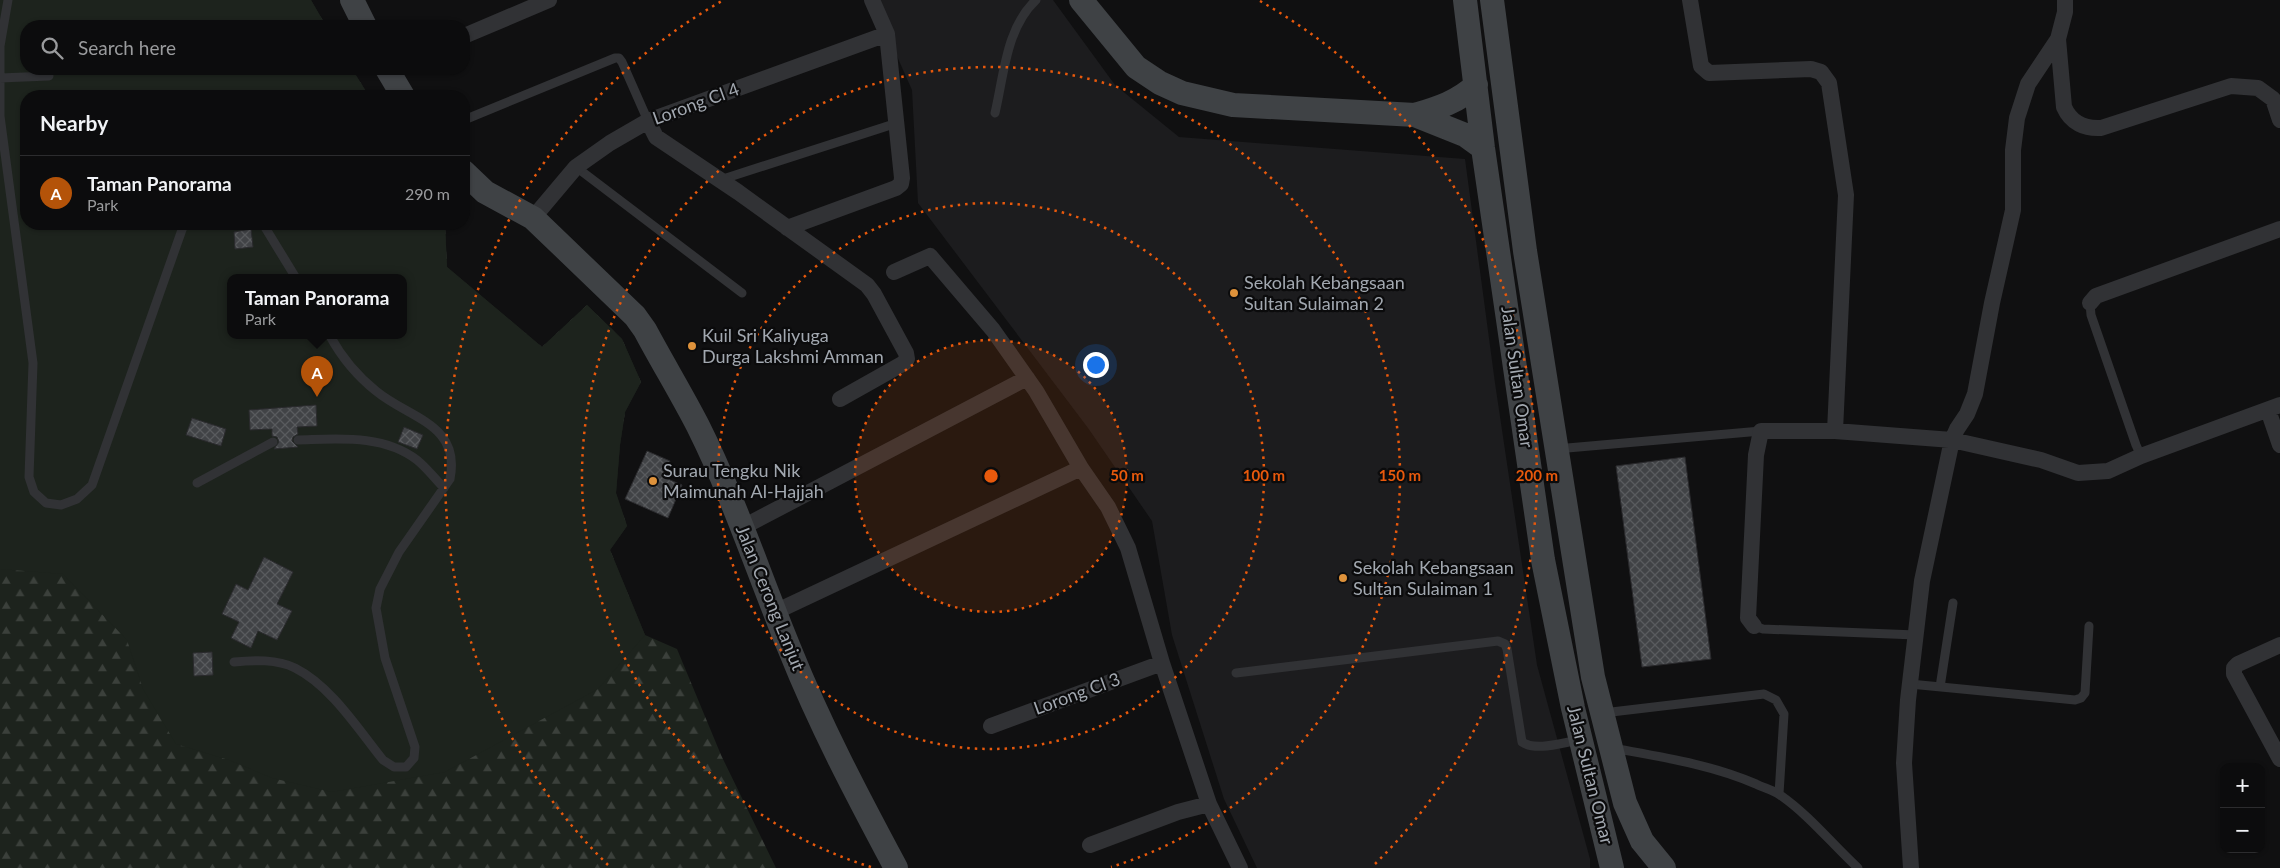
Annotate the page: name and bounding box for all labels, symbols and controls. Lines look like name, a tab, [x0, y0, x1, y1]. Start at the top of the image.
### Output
search box	[20, 20, 470, 75]
icon: search	[38, 34, 66, 62]
text: Search here	[78, 36, 176, 59]
street label: Lorong Cl 4	[649, 77, 742, 129]
text: Nearby	[40, 110, 108, 135]
text: Taman Panorama	[87, 172, 232, 195]
text: A	[50, 184, 62, 203]
text: 290 m	[405, 184, 450, 203]
text: Park	[87, 195, 118, 214]
place label: Sekolah Kebangsaan Sultan Sulaiman 2	[1244, 271, 1405, 314]
popup	[227, 274, 407, 339]
text: Taman Panorama	[245, 286, 389, 309]
marker: Sekolah Kebangsaan Sultan Sulaiman 2	[1228, 287, 1240, 299]
street label: Jalan Sultan Omar	[1497, 305, 1539, 449]
text: Park	[245, 309, 276, 328]
place label: Kuil Sri Kaliyuga Durga Lakshmi Amman	[702, 324, 884, 367]
marker: Kuil Sri Kaliyuga Durga Lakshmi Amman	[686, 340, 698, 352]
your location	[1083, 352, 1109, 378]
pin: A	[301, 356, 333, 397]
place label: Surau Tengku Nik Maimunah Al-Hajjah	[663, 459, 824, 502]
text: 50 m	[1110, 466, 1144, 484]
text: 100 m	[1243, 466, 1285, 484]
text: 150 m	[1379, 466, 1421, 484]
text: 200 m	[1516, 466, 1558, 484]
centre of rings	[982, 467, 1000, 485]
marker: Surau Tengku Nik Maimunah Al-Hajjah	[647, 475, 659, 487]
street label: Jalan Cerong Lanjut	[732, 522, 810, 674]
place label: Sekolah Kebangsaan Sultan Sulaiman 1	[1353, 556, 1514, 599]
marker: Sekolah Kebangsaan Sultan Sulaiman 1	[1337, 572, 1349, 584]
street label: Lorong Cl 3	[1030, 667, 1123, 719]
street label: Jalan Sultan Omar	[1563, 703, 1619, 847]
map controls	[2220, 763, 2265, 853]
button: +	[2220, 763, 2265, 808]
button: −	[2220, 808, 2265, 853]

